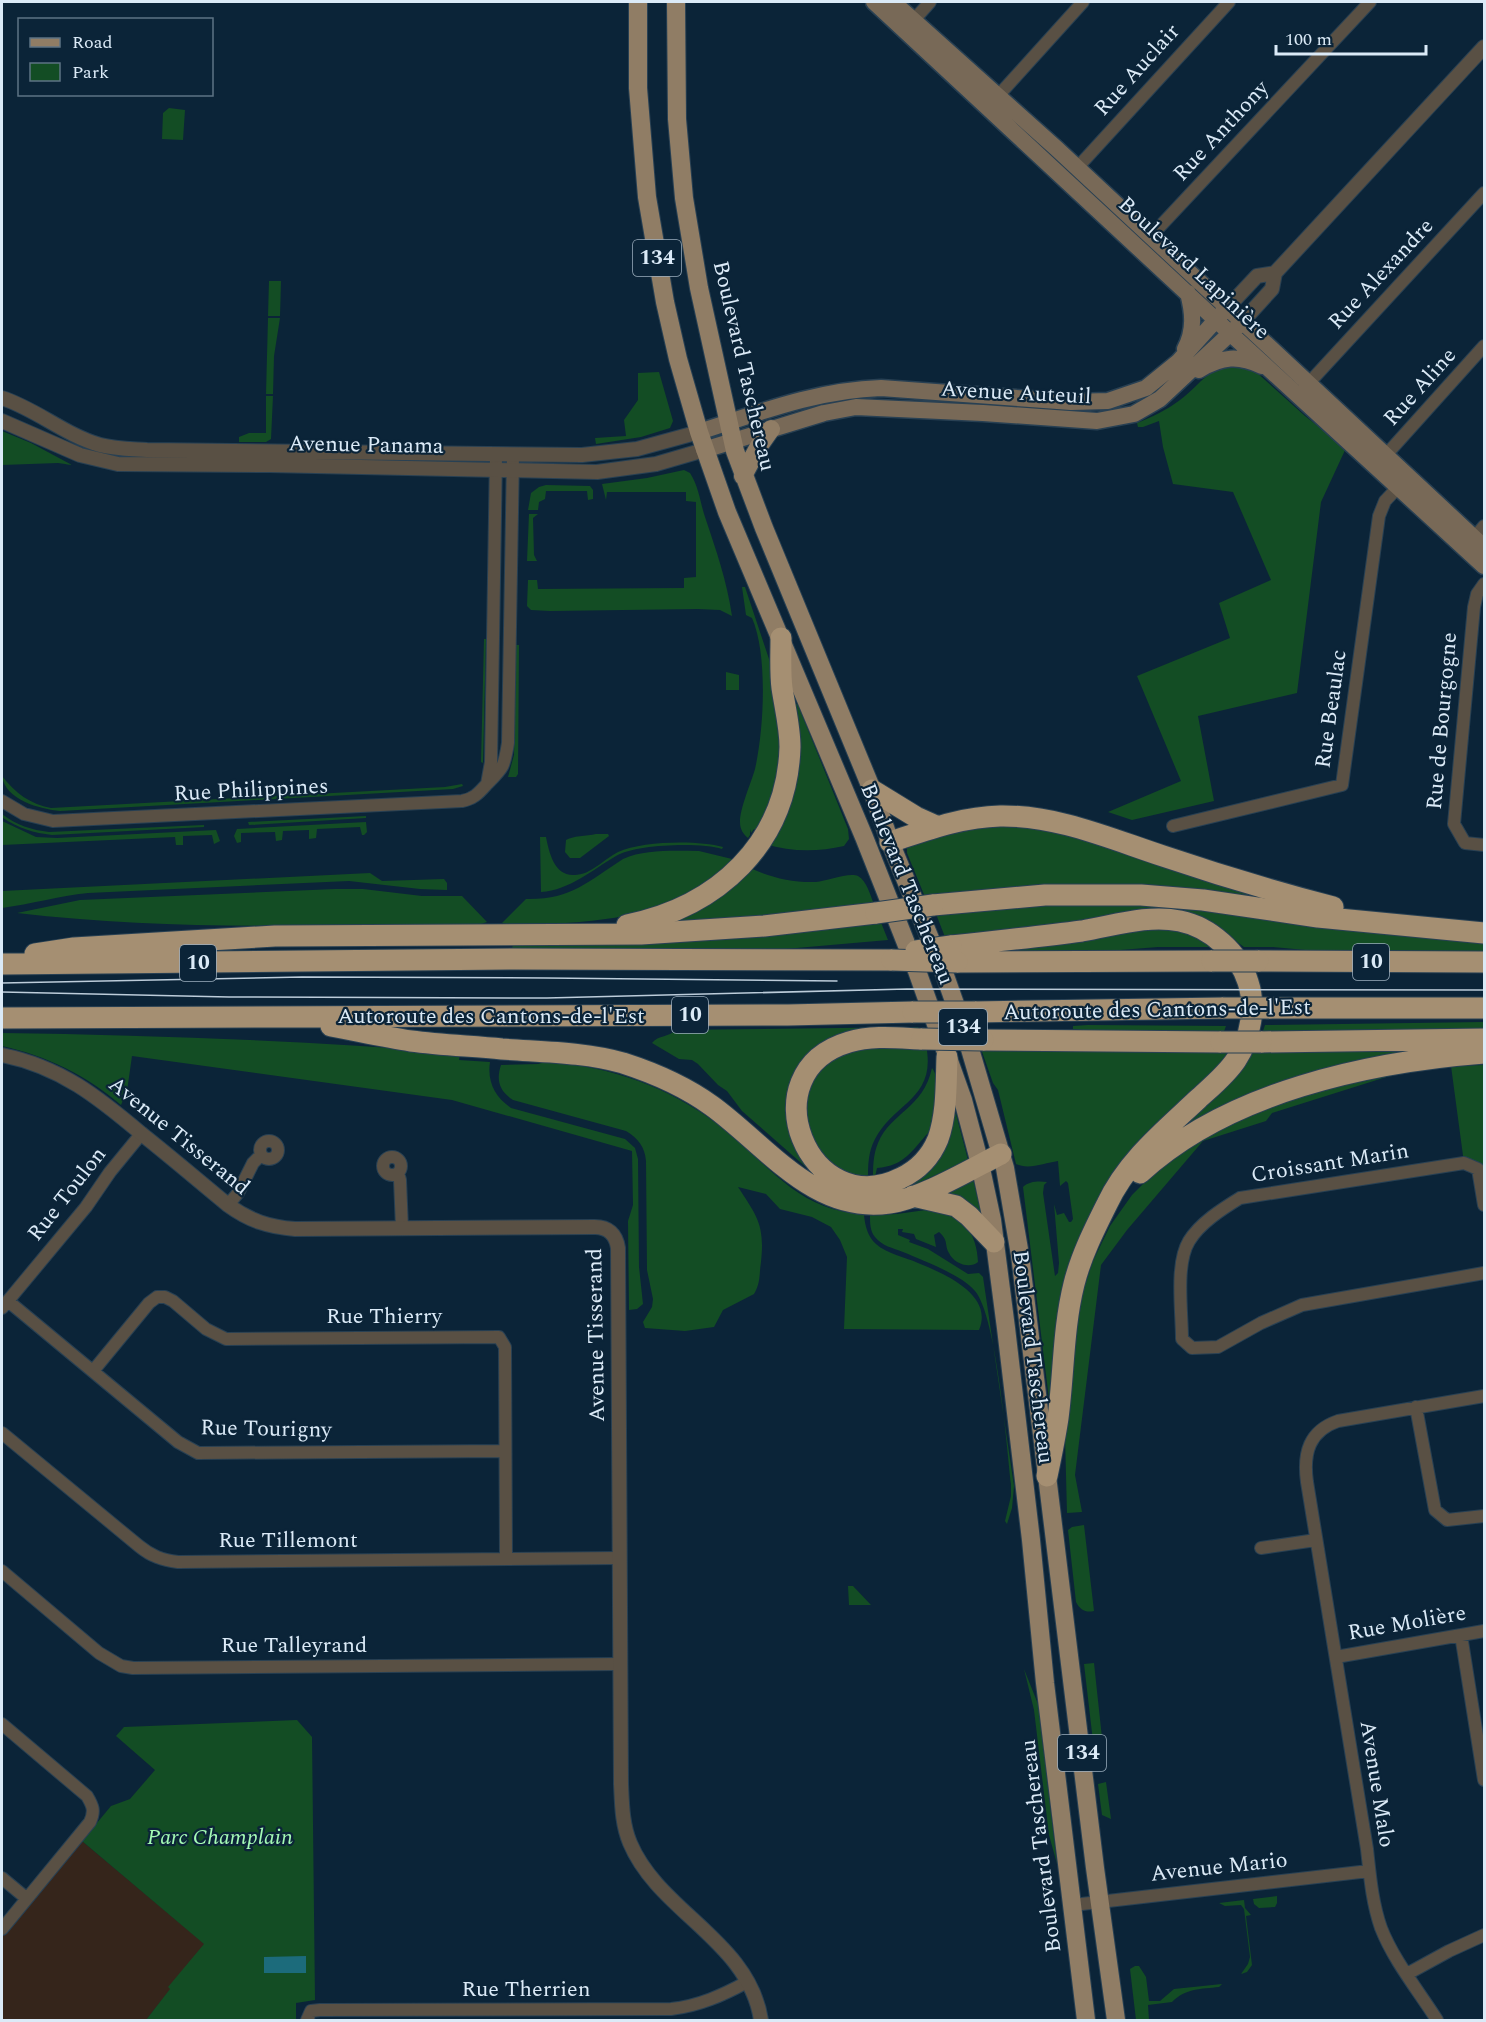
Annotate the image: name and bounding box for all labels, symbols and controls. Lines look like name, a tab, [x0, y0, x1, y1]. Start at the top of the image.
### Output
street label: Rue Auclair	[1086, 16, 1188, 124]
legend	[18, 18, 213, 96]
scale bar	[1276, 18, 1426, 56]
text: 100 m	[1285, 26, 1332, 53]
text: Road	[72, 29, 113, 56]
text: Park	[72, 59, 109, 86]
street label: Rue Anthony	[1165, 72, 1278, 189]
street label: Boulevard Lapinière	[1111, 189, 1277, 347]
street label: Rue Alexandre	[1320, 211, 1442, 337]
road number: 134	[633, 240, 681, 276]
street label: Boulevard Taschereau	[704, 258, 784, 474]
street label: Rue Aline	[1376, 340, 1464, 434]
street label: Avenue Auteuil	[940, 373, 1092, 413]
street label: Avenue Panama	[288, 427, 444, 463]
street label: Rue de Bourgogne	[1418, 631, 1466, 811]
street label: Rue Beaulac	[1306, 648, 1356, 770]
street label: Rue Philippines	[173, 769, 329, 811]
street label: Boulevard Taschereau	[851, 778, 963, 990]
road number: 10	[1353, 944, 1389, 980]
road number: 10	[180, 945, 216, 981]
street label: Autoroute des Cantons-de-l'Est	[1003, 991, 1311, 1029]
road number: 10	[672, 997, 708, 1033]
street label: Autoroute des Cantons-de-l'Est	[337, 1000, 645, 1033]
road number: 134	[939, 1009, 987, 1045]
street label: Avenue Tisserand	[101, 1068, 257, 1204]
street label: Croissant Marin	[1249, 1134, 1411, 1192]
street label: Rue Toulon	[19, 1140, 115, 1248]
street label: Avenue Tisserand	[578, 1248, 614, 1422]
street label: Boulevard Taschereau	[1004, 1248, 1062, 1466]
street label: Rue Thierry	[326, 1300, 443, 1333]
street label: Rue Tourigny	[200, 1411, 333, 1447]
street label: Rue Tillemont	[218, 1524, 358, 1557]
street label: Rue Molière	[1345, 1596, 1469, 1650]
street label: Rue Talleyrand	[221, 1629, 367, 1662]
street label: Avenue Malo	[1351, 1718, 1403, 1850]
road number: 134	[1058, 1735, 1106, 1771]
street label: Boulevard Taschereau	[1012, 1737, 1070, 1955]
park label: Parc Champlain	[147, 1821, 293, 1854]
street label: Avenue Mario	[1149, 1843, 1289, 1891]
street label: Rue Therrien	[461, 1973, 591, 2006]

